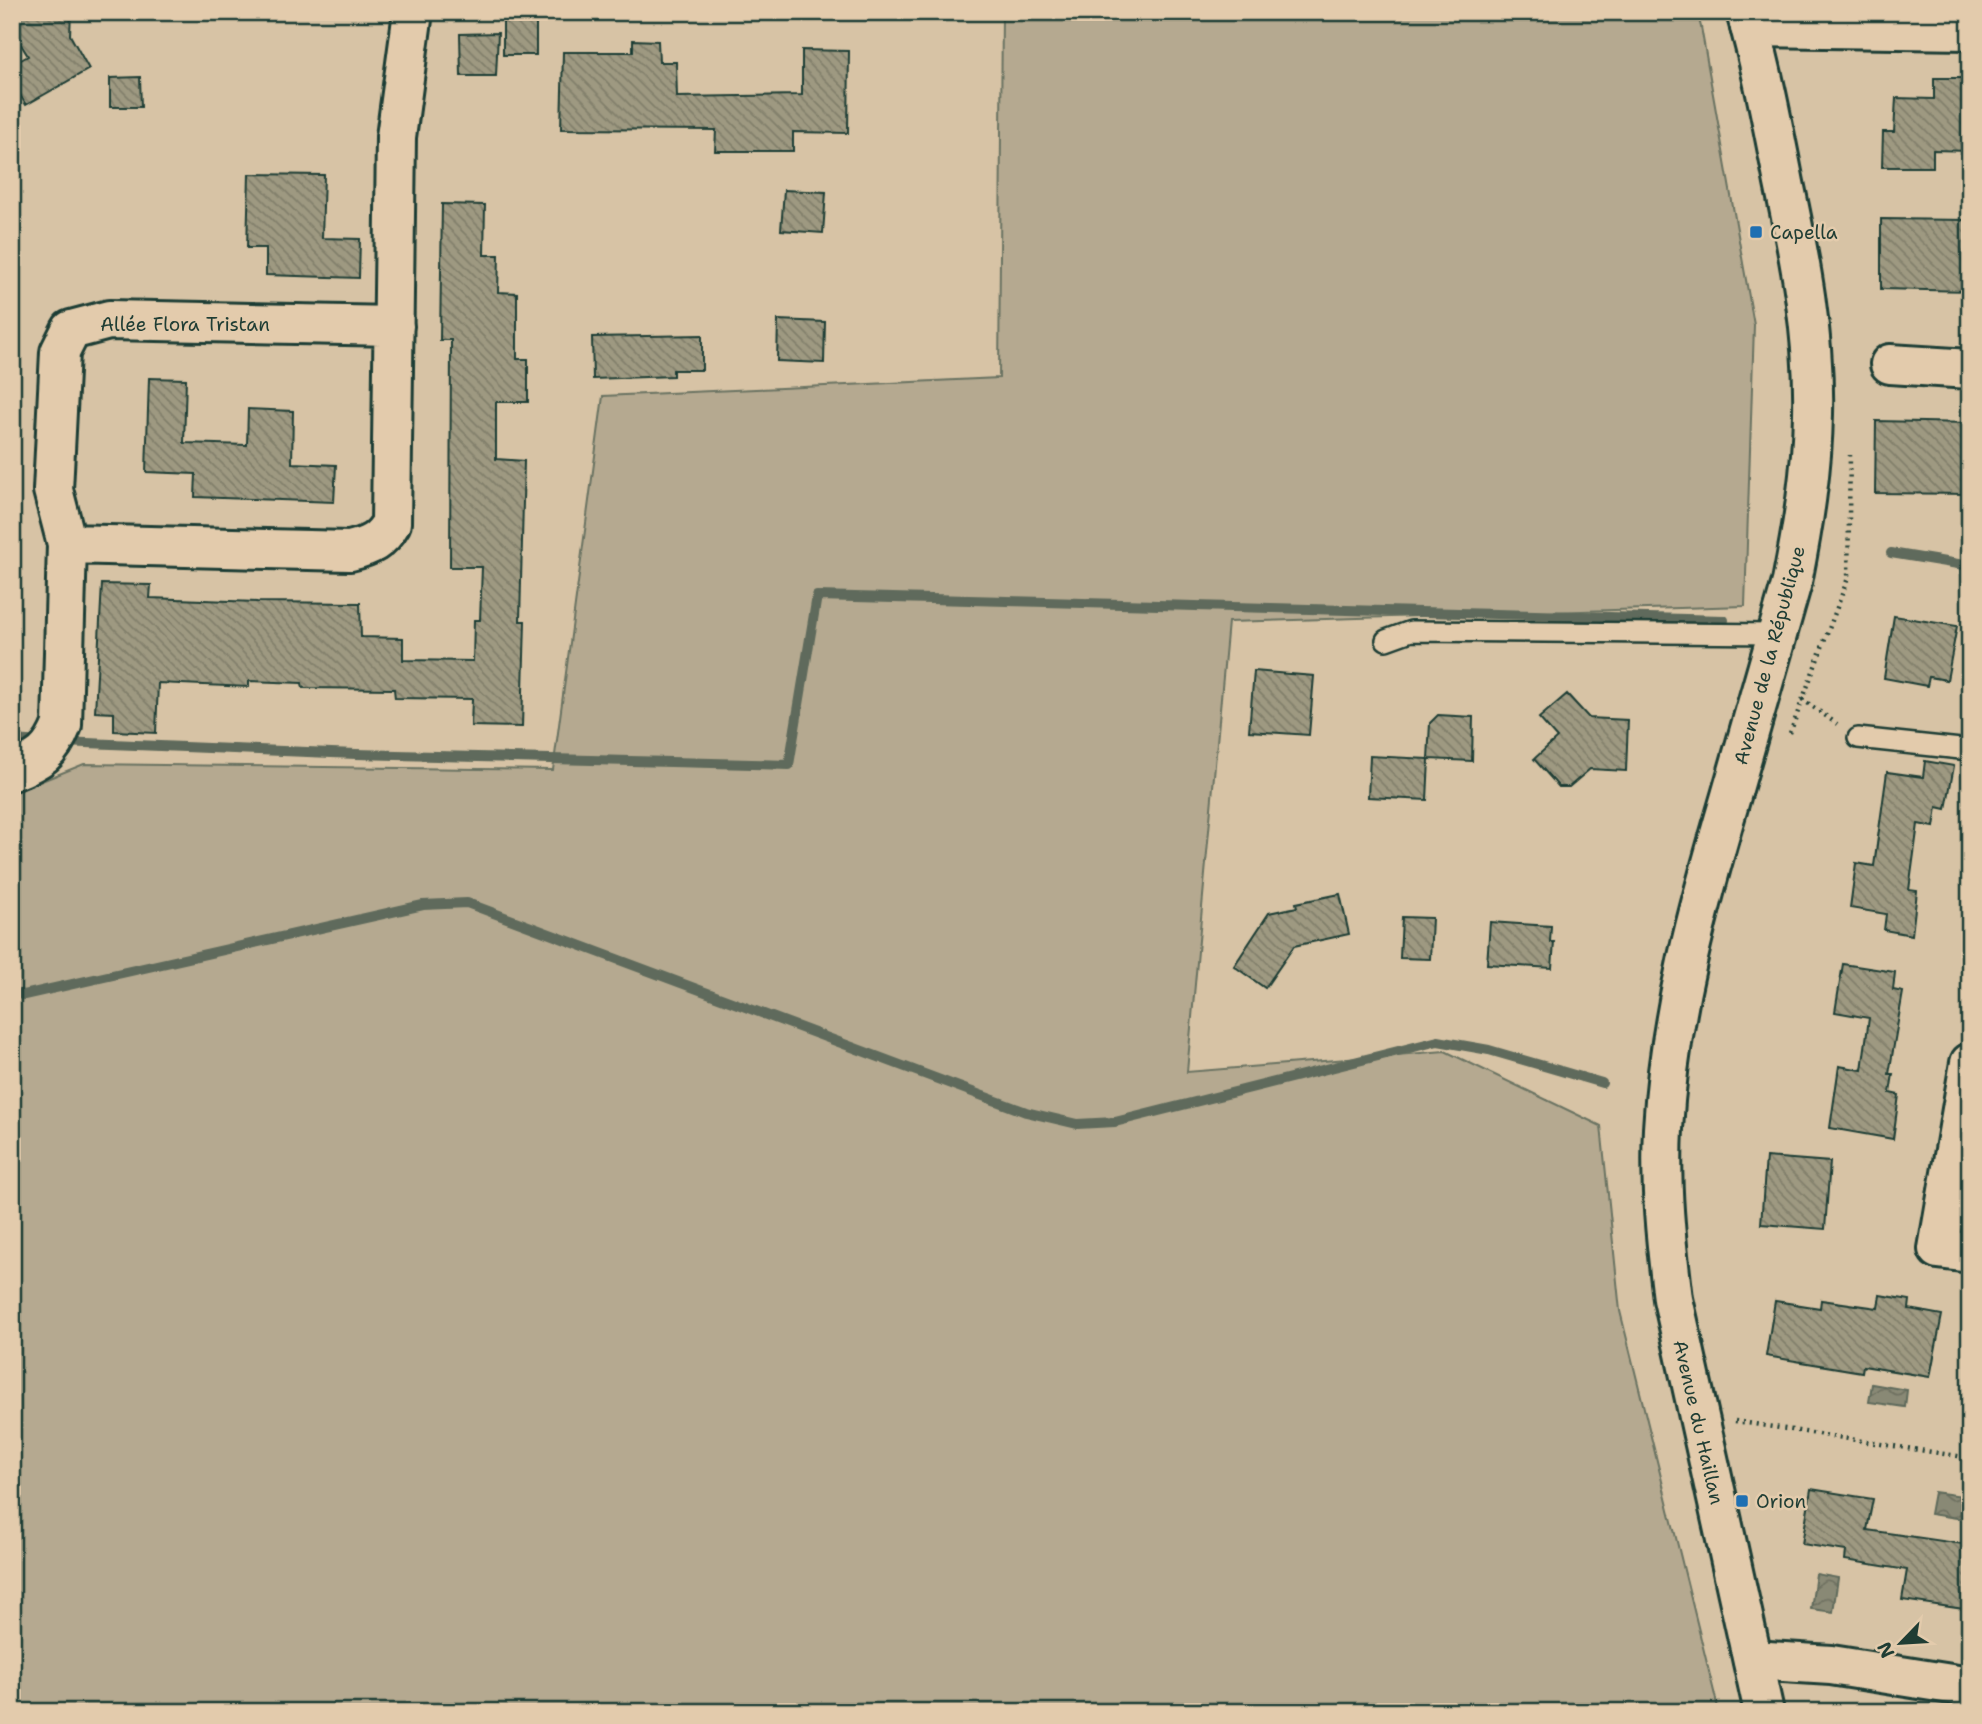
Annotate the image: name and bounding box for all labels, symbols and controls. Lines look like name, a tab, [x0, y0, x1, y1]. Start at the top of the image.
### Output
place label: Capella	[1770, 220, 1838, 245]
marker: Capella	[1748, 224, 1764, 240]
street label: Allée Flora Tristan	[100, 312, 270, 337]
street label: Avenue de la République	[1728, 543, 1811, 767]
street label: Avenue du Haillan	[1667, 1337, 1730, 1507]
place label: Orion	[1756, 1489, 1806, 1514]
marker: Orion	[1734, 1493, 1750, 1509]
north arrow	[1867, 1608, 1937, 1678]
text: N	[1872, 1638, 1901, 1662]

